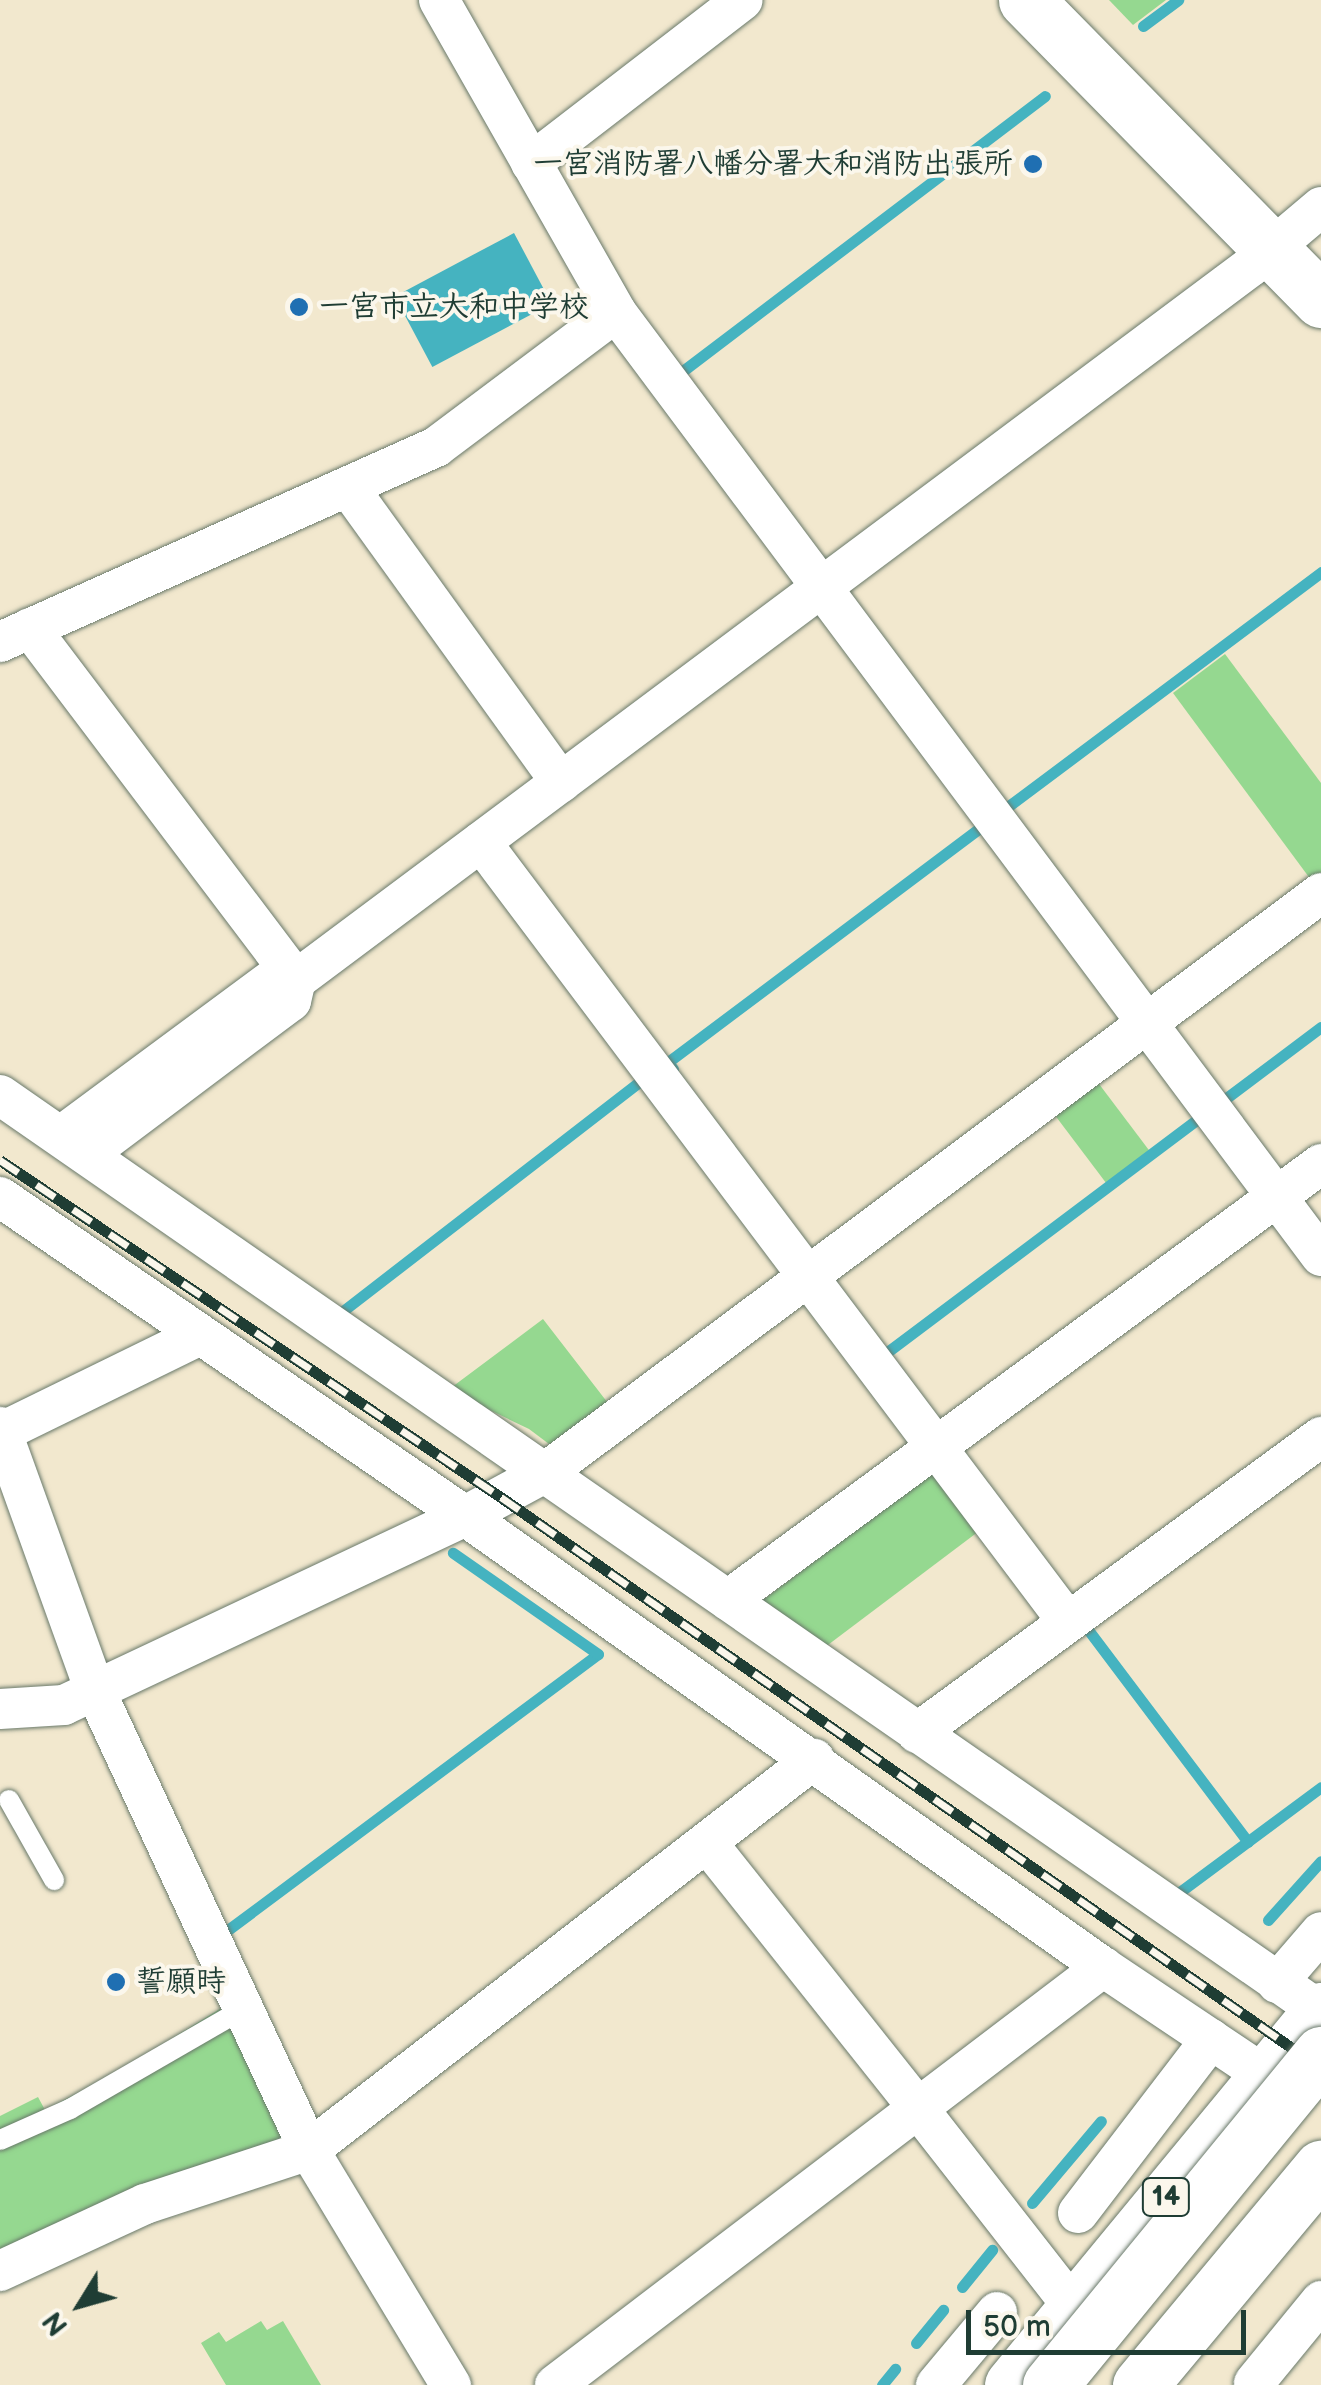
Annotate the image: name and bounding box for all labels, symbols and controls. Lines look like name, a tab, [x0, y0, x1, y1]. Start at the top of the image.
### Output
place label: 一宮消防署八幡分署大和消防出張所	[533, 146, 1013, 182]
marker: 一宮消防署八幡分署大和消防出張所	[1022, 153, 1044, 175]
place label: 一宮市立大和中学校	[319, 289, 589, 325]
marker: 一宮市立大和中学校	[288, 296, 310, 318]
place label: 誓願時	[136, 1964, 226, 2000]
marker: 誓願時	[105, 1971, 127, 1993]
road number: 14	[1141, 2174, 1191, 2220]
north arrow	[30, 2255, 130, 2355]
scale bar	[971, 2290, 1251, 2352]
text: N	[36, 2305, 75, 2342]
text: 50 m	[983, 2309, 1051, 2345]

